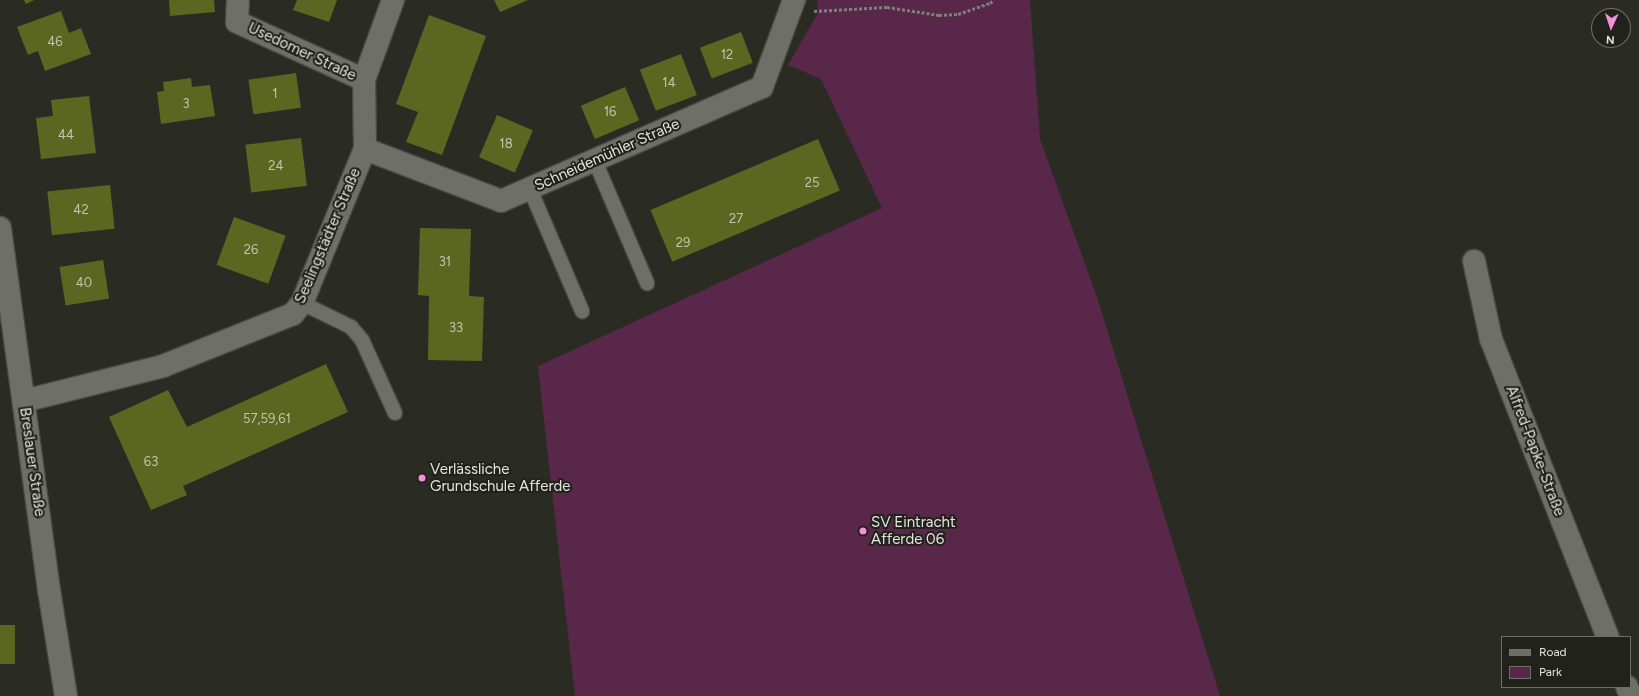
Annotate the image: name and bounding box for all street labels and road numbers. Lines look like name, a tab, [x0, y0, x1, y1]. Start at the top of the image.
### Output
street label: Usedomer Straße	[245, 19, 359, 85]
street label: Schneidemühler Straße	[532, 115, 682, 195]
street label: Seelingstädter Straße	[291, 166, 365, 306]
street label: Alfred-Papke-Straße	[1502, 383, 1568, 519]
street label: Breslauer Straße	[15, 406, 49, 518]

